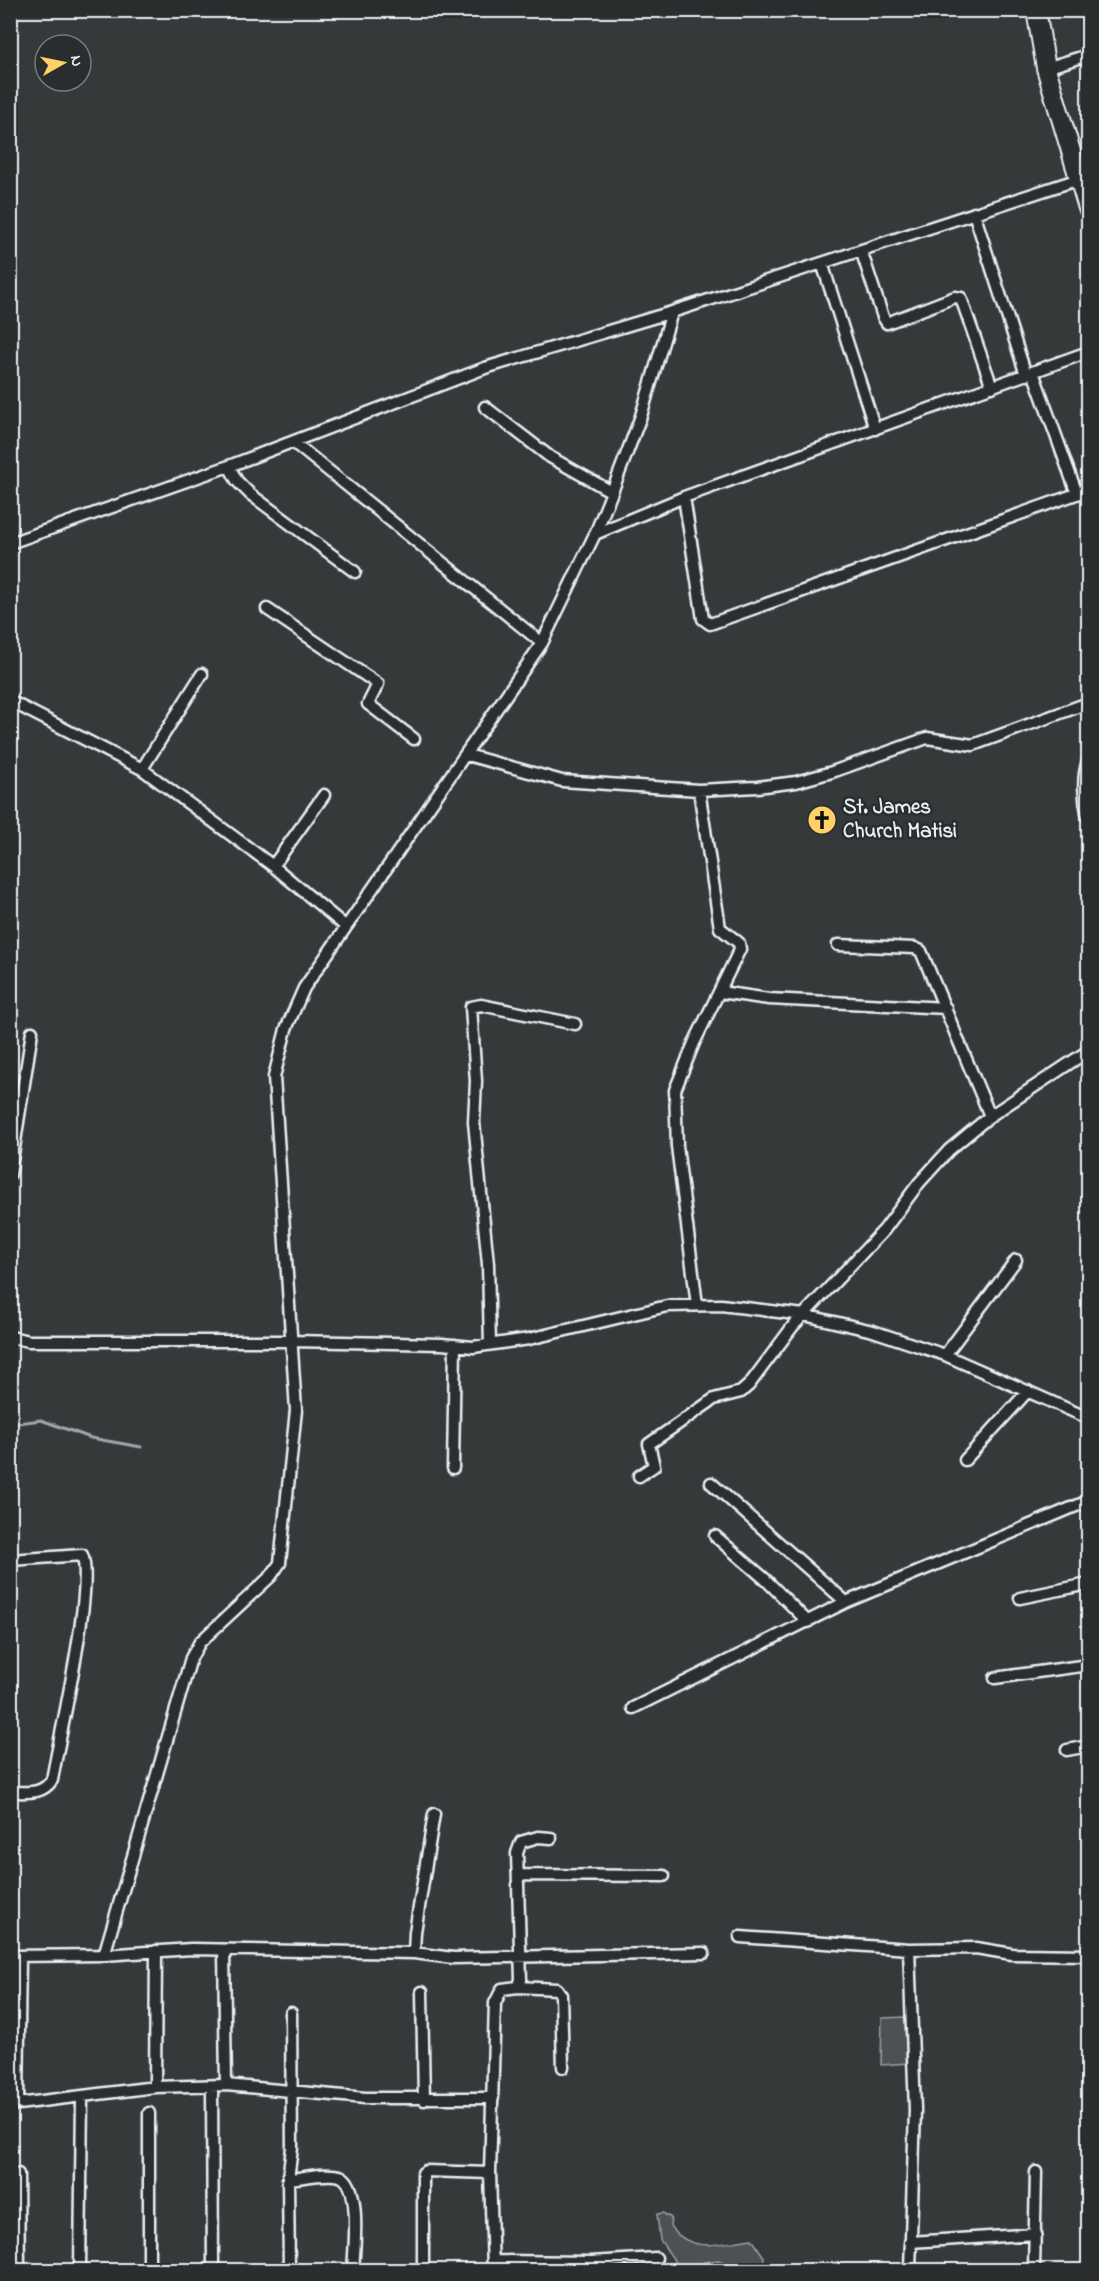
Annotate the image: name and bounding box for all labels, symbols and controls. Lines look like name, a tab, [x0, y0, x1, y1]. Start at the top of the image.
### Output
north arrow	[33, 33, 93, 93]
text: N	[63, 54, 89, 68]
place label: St. James Church Matisi	[843, 793, 957, 847]
church icon: St. James Church Matisi	[806, 804, 838, 836]

